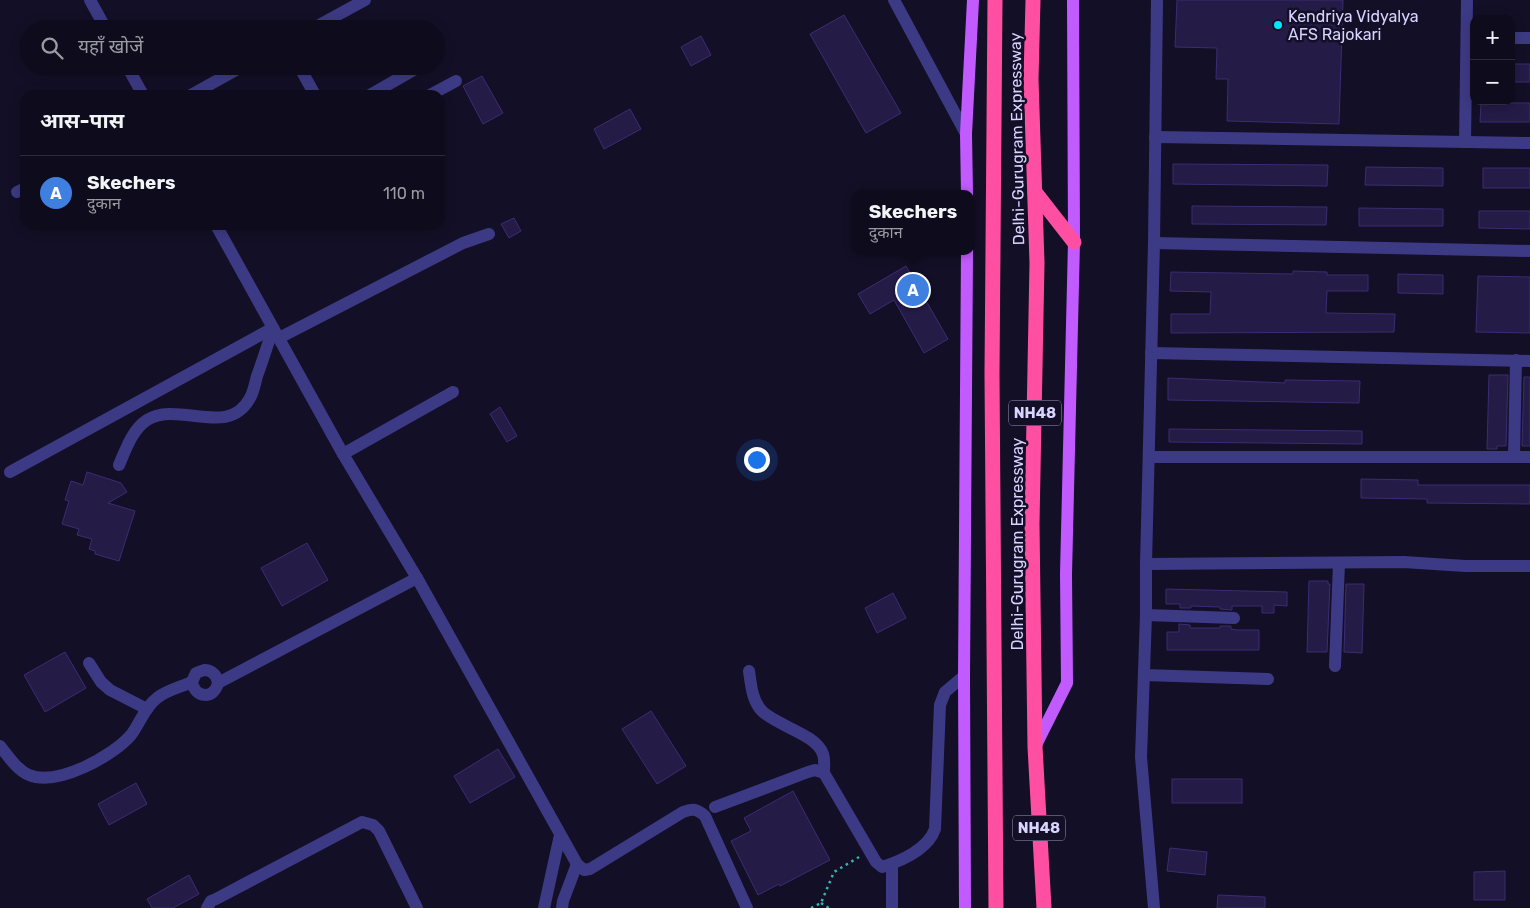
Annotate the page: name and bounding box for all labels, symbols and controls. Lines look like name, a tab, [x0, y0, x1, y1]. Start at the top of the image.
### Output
place label: Kendriya Vidyalya AFS Rajokari	[1288, 7, 1419, 44]
map controls	[1470, 15, 1515, 105]
button: +	[1470, 15, 1515, 60]
marker: Kendriya Vidyalya AFS Rajokari	[1272, 19, 1284, 31]
search box	[20, 20, 445, 75]
street label: Delhi-Gurugram Expressway	[1006, 32, 1028, 246]
icon: search	[38, 34, 66, 62]
text: यहाँ खोजें	[78, 35, 143, 58]
button: −	[1470, 60, 1515, 105]
text: आस-पास	[40, 108, 124, 133]
text: Skechers	[87, 171, 176, 194]
text: A	[50, 184, 62, 203]
text: 110 m	[383, 184, 425, 203]
popup	[852, 190, 974, 255]
text: दुकान	[87, 194, 121, 213]
text: Skechers	[869, 200, 957, 223]
text: दुकान	[869, 223, 903, 242]
pin: A	[897, 271, 929, 309]
road number: NH48	[1009, 400, 1061, 426]
street label: Delhi-Gurugram Expressway	[1008, 437, 1027, 650]
your location	[744, 447, 770, 473]
road number: NH48	[1013, 816, 1065, 840]

